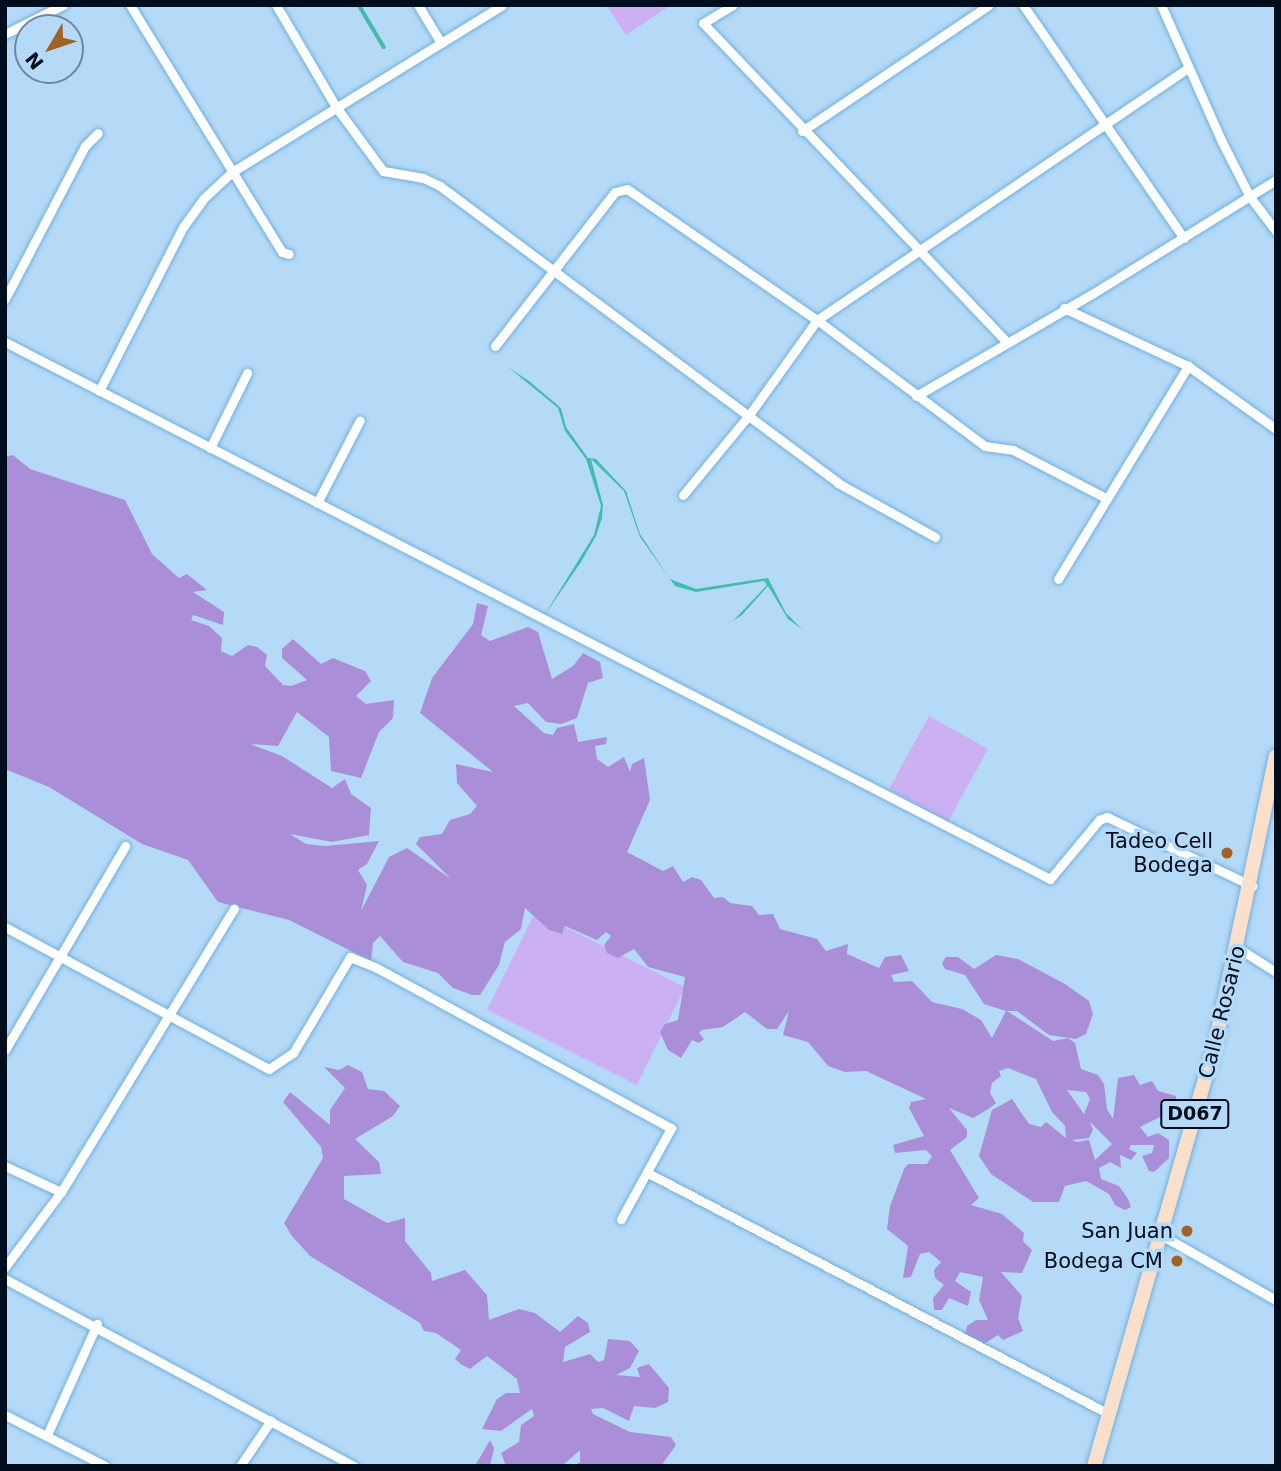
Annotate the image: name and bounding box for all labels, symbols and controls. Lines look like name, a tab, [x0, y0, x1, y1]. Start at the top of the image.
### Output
north arrow	[14, 14, 84, 84]
text: N	[21, 48, 48, 74]
place label: Tadeo Cell Bodega	[1106, 828, 1213, 878]
marker: Tadeo Cell Bodega	[1219, 845, 1235, 861]
street label: Calle Rosario	[1193, 943, 1251, 1081]
road number: D067	[1160, 1098, 1230, 1130]
place label: San Juan	[1081, 1218, 1173, 1244]
marker: San Juan	[1179, 1223, 1195, 1239]
place label: Bodega CM	[1044, 1248, 1163, 1274]
marker: Bodega CM	[1169, 1253, 1185, 1269]

